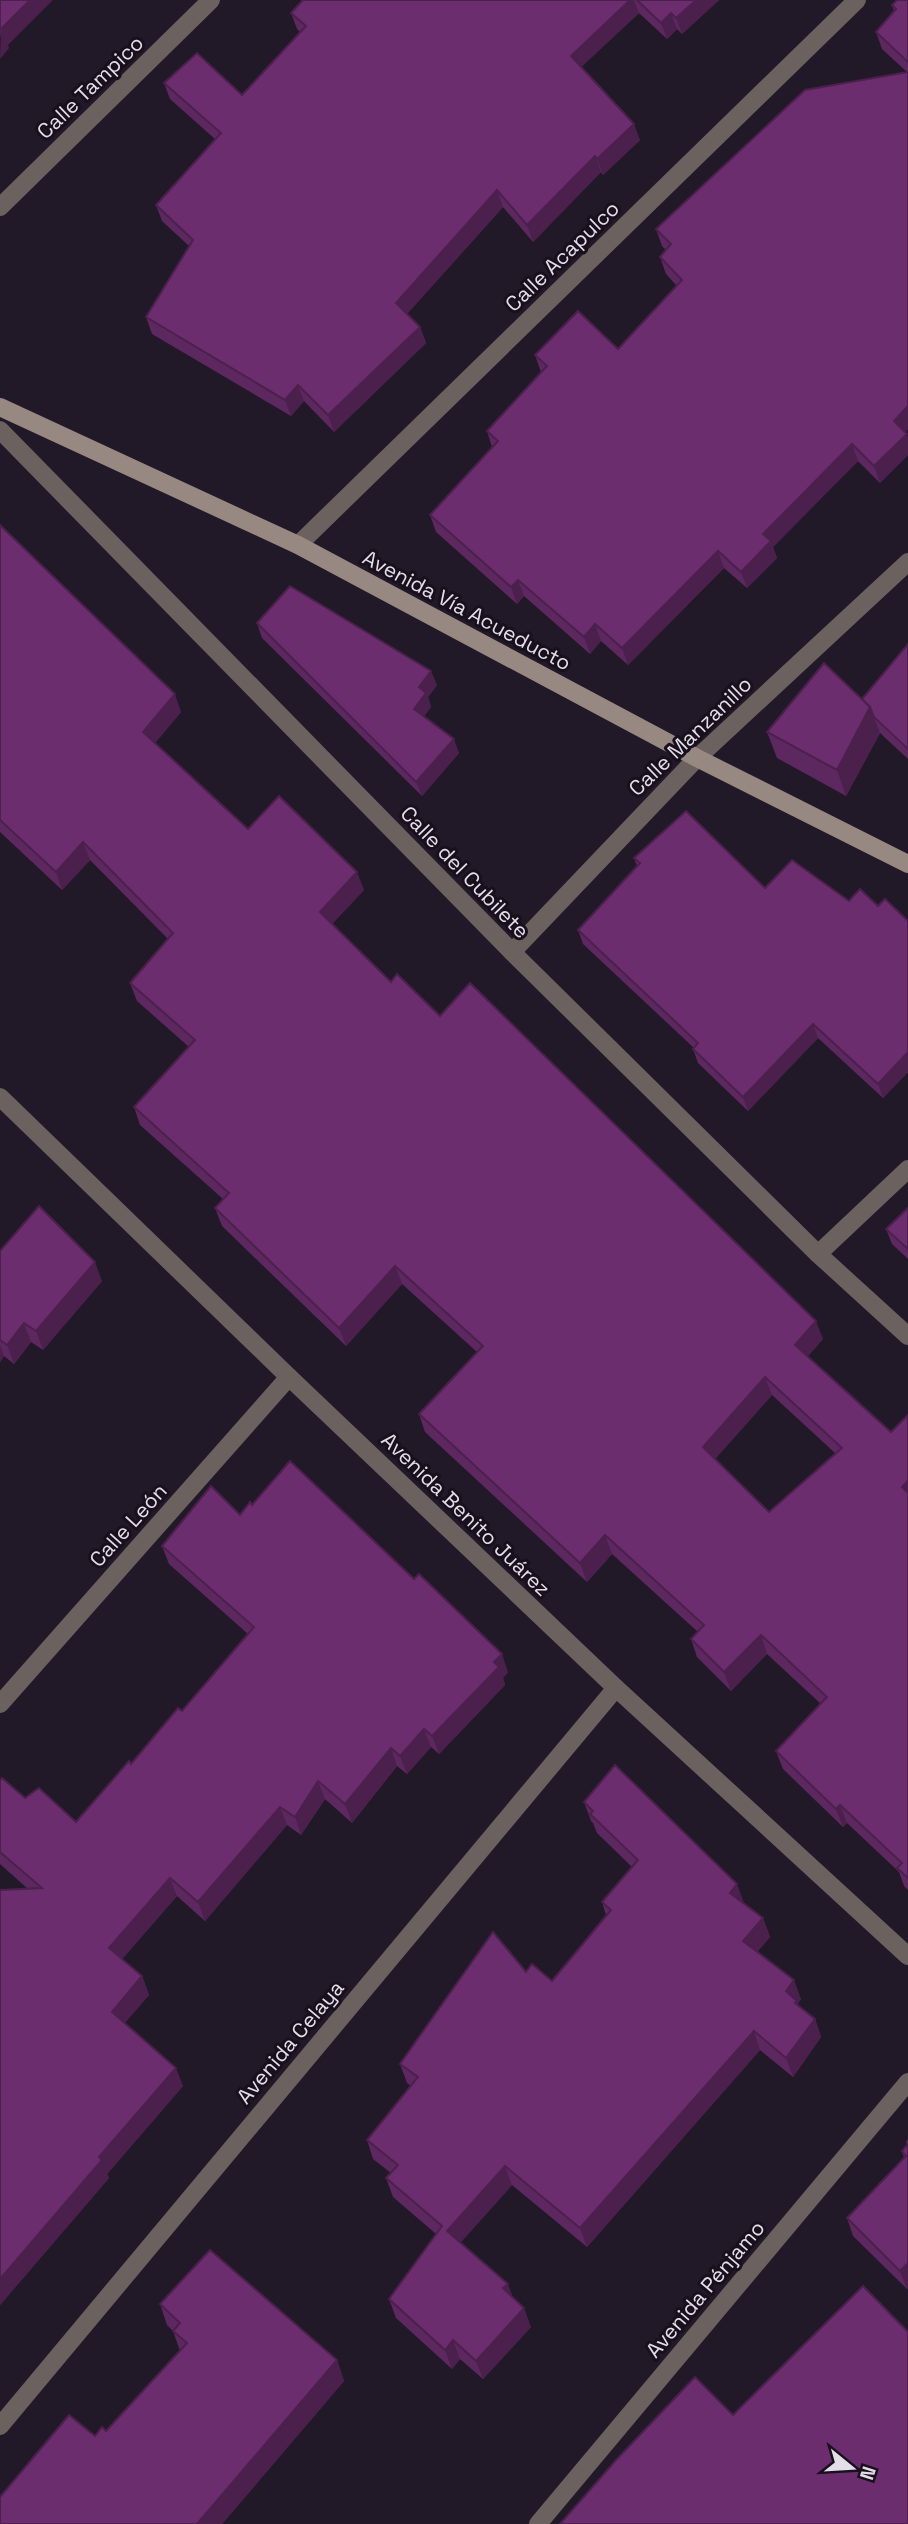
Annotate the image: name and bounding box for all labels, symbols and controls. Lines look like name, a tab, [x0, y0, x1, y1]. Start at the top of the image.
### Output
street label: Calle Tampico	[31, 29, 149, 145]
street label: Calle Acapulco	[499, 195, 625, 317]
street label: Avenida Vía Acueducto	[358, 544, 576, 676]
street label: Calle Manzanillo	[623, 670, 757, 802]
street label: Calle del Cubilete	[395, 800, 535, 944]
street label: Avenida Benito Juárez	[376, 1426, 556, 1602]
street label: Calle León	[83, 1478, 173, 1572]
street label: Avenida Celaya	[230, 1975, 350, 2109]
street label: Avenida Pénjamo	[640, 2215, 770, 2363]
north arrow	[817, 2433, 887, 2503]
text: N	[854, 2463, 882, 2483]

